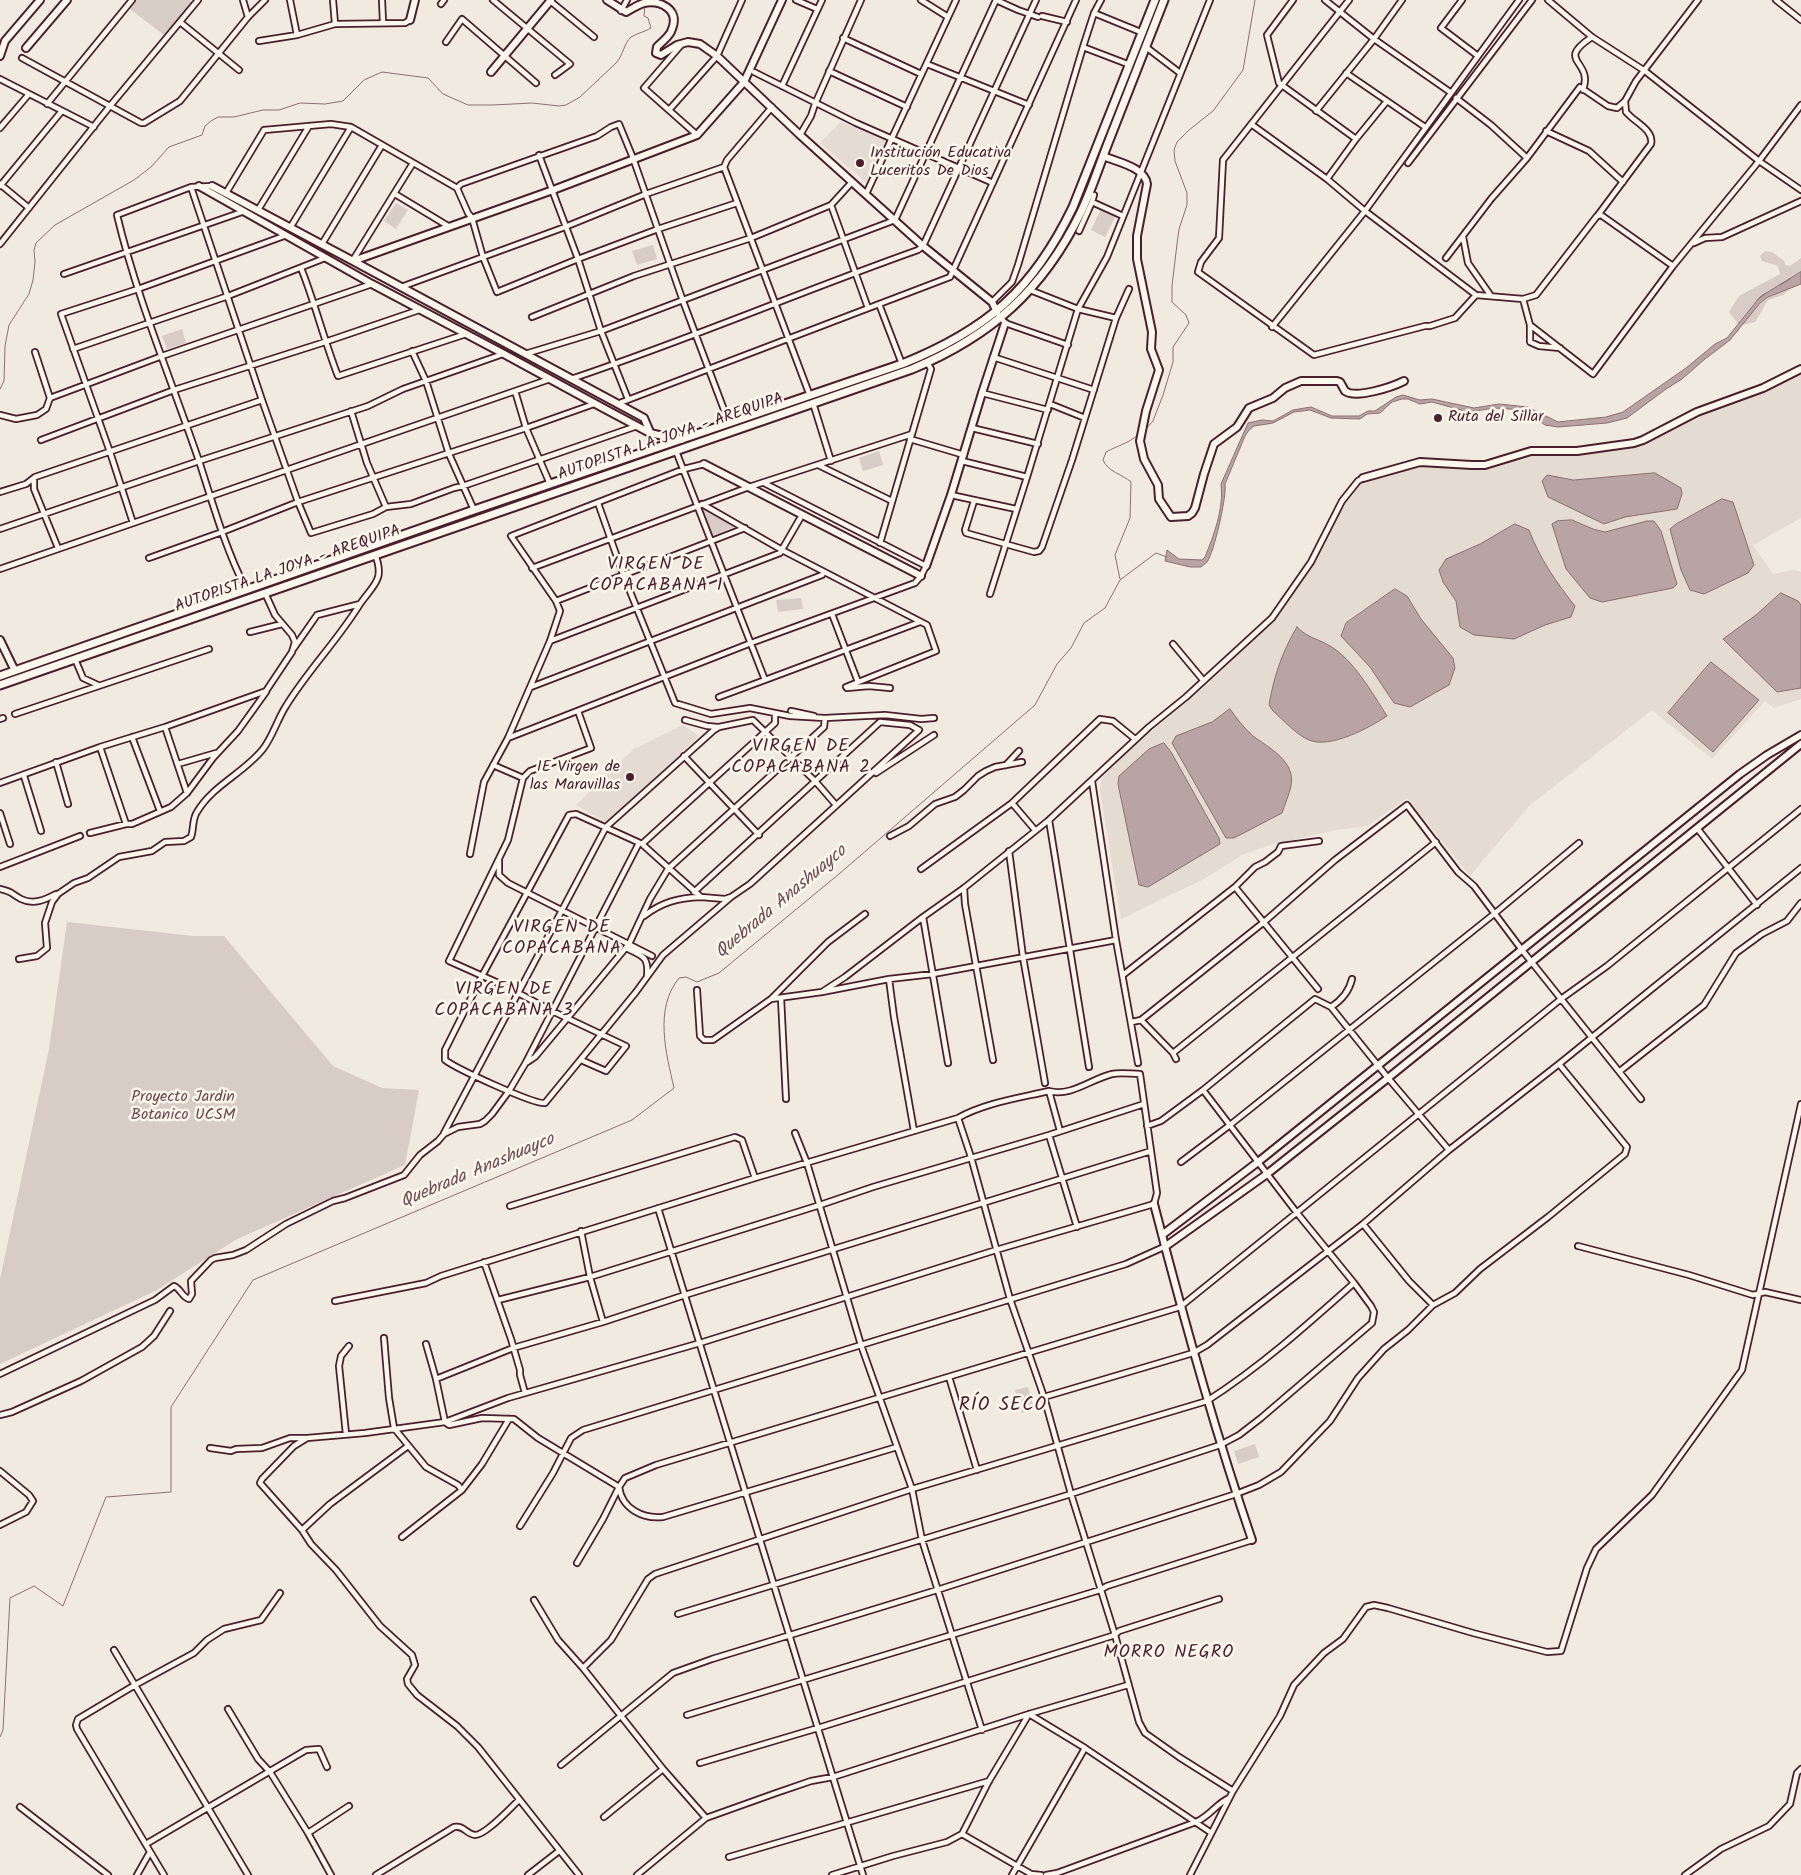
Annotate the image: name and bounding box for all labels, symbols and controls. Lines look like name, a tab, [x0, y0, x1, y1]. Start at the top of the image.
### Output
place label: Institución Educativa Luceritos De Dios	[870, 144, 1011, 182]
marker: Institución Educativa Luceritos De Dios	[854, 157, 866, 169]
street label: AUTOPISTA LA JOYA - AREQUIPA	[556, 390, 786, 486]
place label: Ruta del Sillar	[1448, 408, 1544, 428]
marker: Ruta del Sillar	[1432, 412, 1444, 424]
street label: AUTOPISTA LA JOYA - AREQUIPA	[173, 522, 403, 618]
district label: VIRGEN DE COPACABANA 1	[587, 555, 725, 598]
district label: VIRGEN DE COPACABANA 2	[730, 737, 872, 780]
place label: IE Virgen de las Maravillas	[530, 758, 620, 796]
marker: IE Virgen de las Maravillas	[624, 771, 636, 783]
water label: Quebrada Anashuayco	[712, 842, 852, 964]
district label: VIRGEN DE COPACABANA	[501, 918, 623, 961]
district label: VIRGEN DE COPACABANA 3	[433, 980, 575, 1022]
park label: Proyecto Jardin Botanico UCSM	[131, 1088, 235, 1126]
water label: Quebrada Anashuayco	[398, 1130, 558, 1214]
district label: RÍO SECO	[958, 1396, 1048, 1418]
district label: MORRO NEGRO	[1102, 1643, 1236, 1665]

